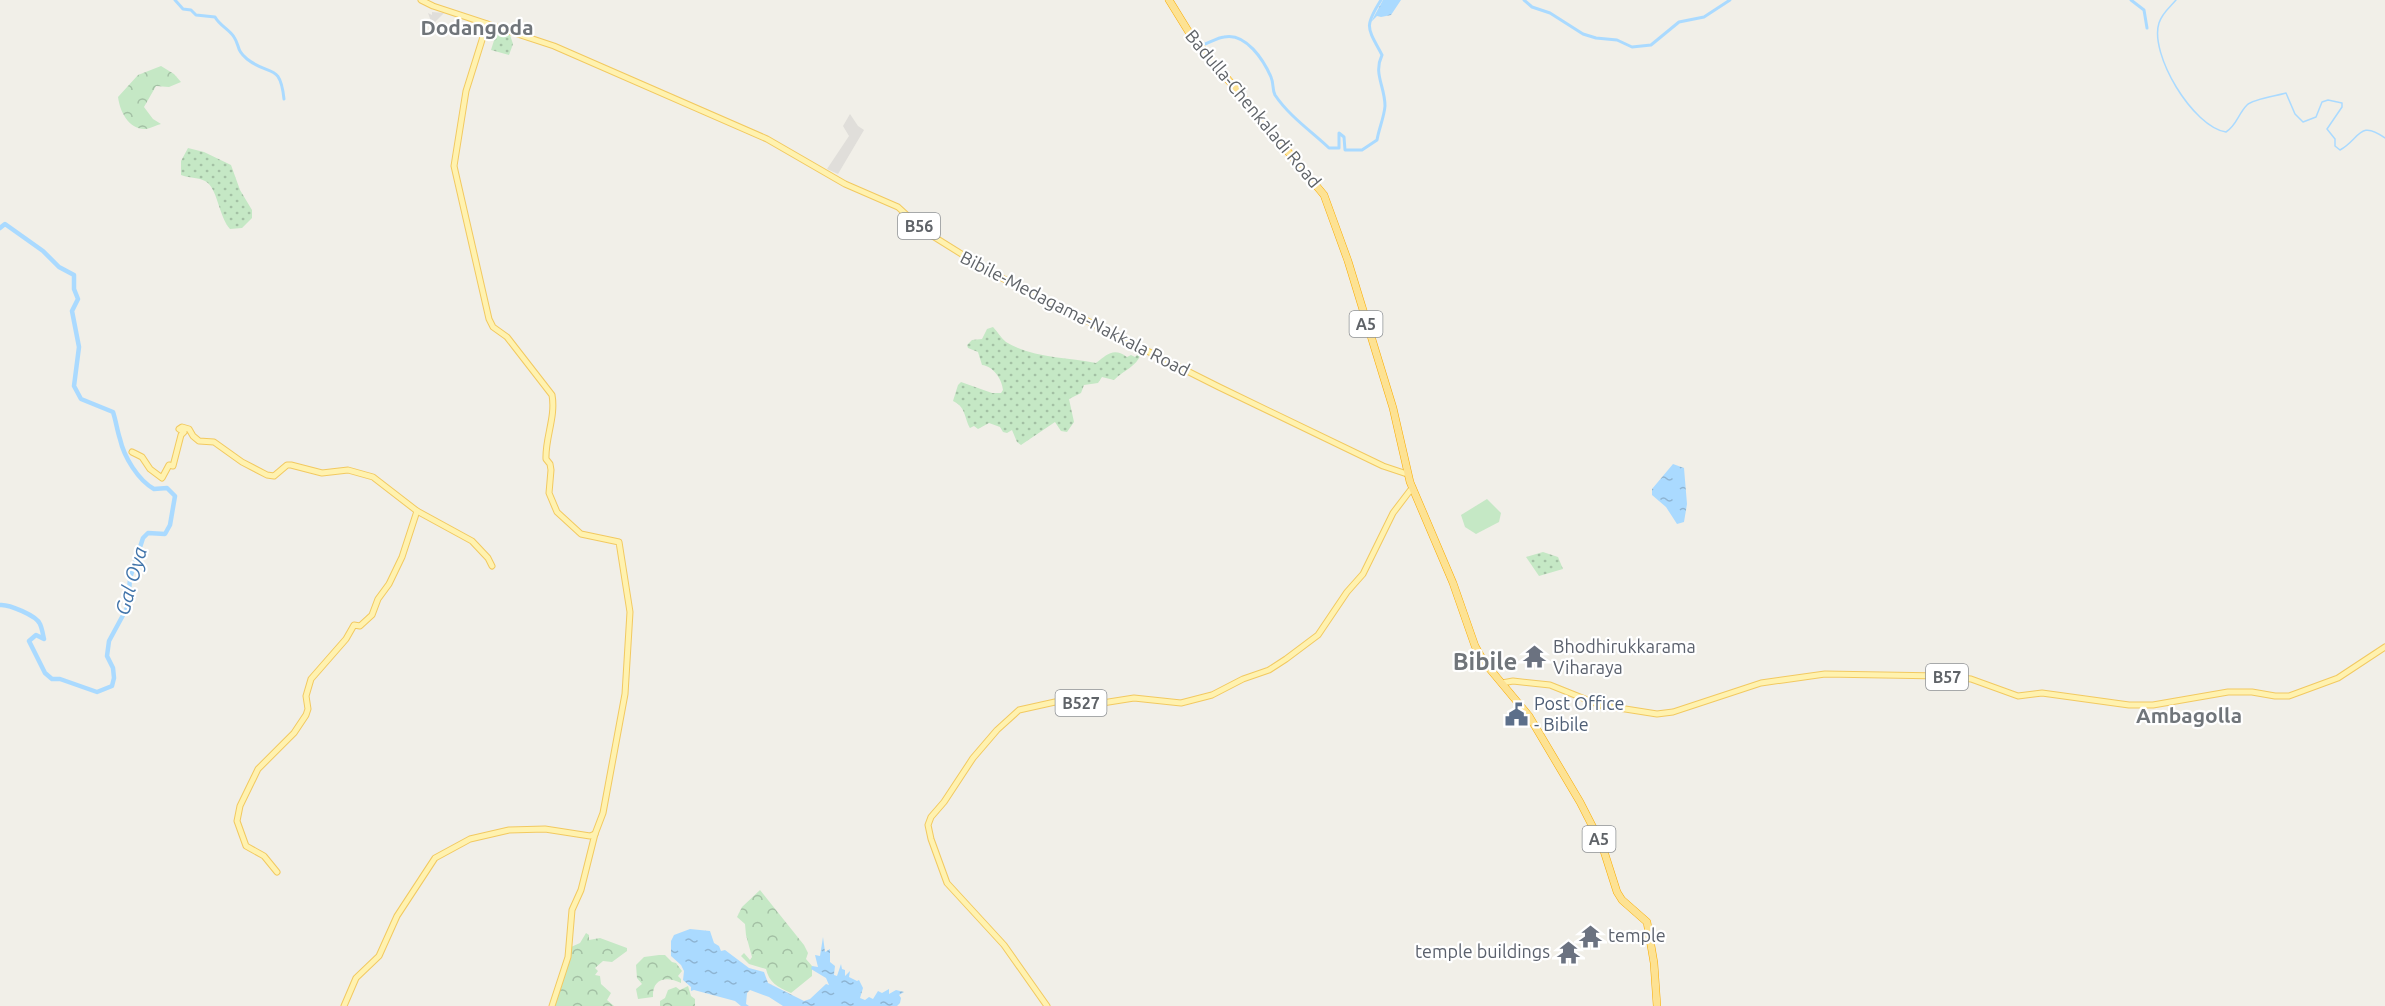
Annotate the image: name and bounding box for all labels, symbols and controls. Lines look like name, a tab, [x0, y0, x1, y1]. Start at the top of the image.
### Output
district label: Dodangoda	[420, 15, 534, 39]
street label: Badulla-Chenkaladi Road	[1182, 25, 1326, 191]
road number: B56	[898, 213, 940, 239]
street label: Bibile-Medagama-Nakkala Road	[957, 246, 1193, 380]
road number: A5	[1350, 311, 1382, 337]
water label: Gal Oya	[110, 544, 151, 617]
place label: Bhodhirukkarama Viharaya	[1553, 636, 1696, 677]
temple icon: Bhodhirukkarama Viharaya	[1522, 644, 1548, 670]
district label: Bibile	[1453, 648, 1517, 675]
road number: B57	[1926, 664, 1968, 690]
road number: B527	[1056, 690, 1106, 716]
place label: Post Office - Bibile	[1534, 693, 1624, 734]
public building icon: Post Office - Bibile	[1503, 701, 1529, 727]
district label: Ambagolla	[2136, 703, 2242, 727]
road number: A5	[1582, 826, 1616, 852]
temple icon: temple	[1577, 923, 1603, 949]
place label: temple	[1608, 925, 1666, 945]
temple icon: temple buildings	[1555, 939, 1581, 965]
place label: temple buildings	[1415, 941, 1550, 961]

